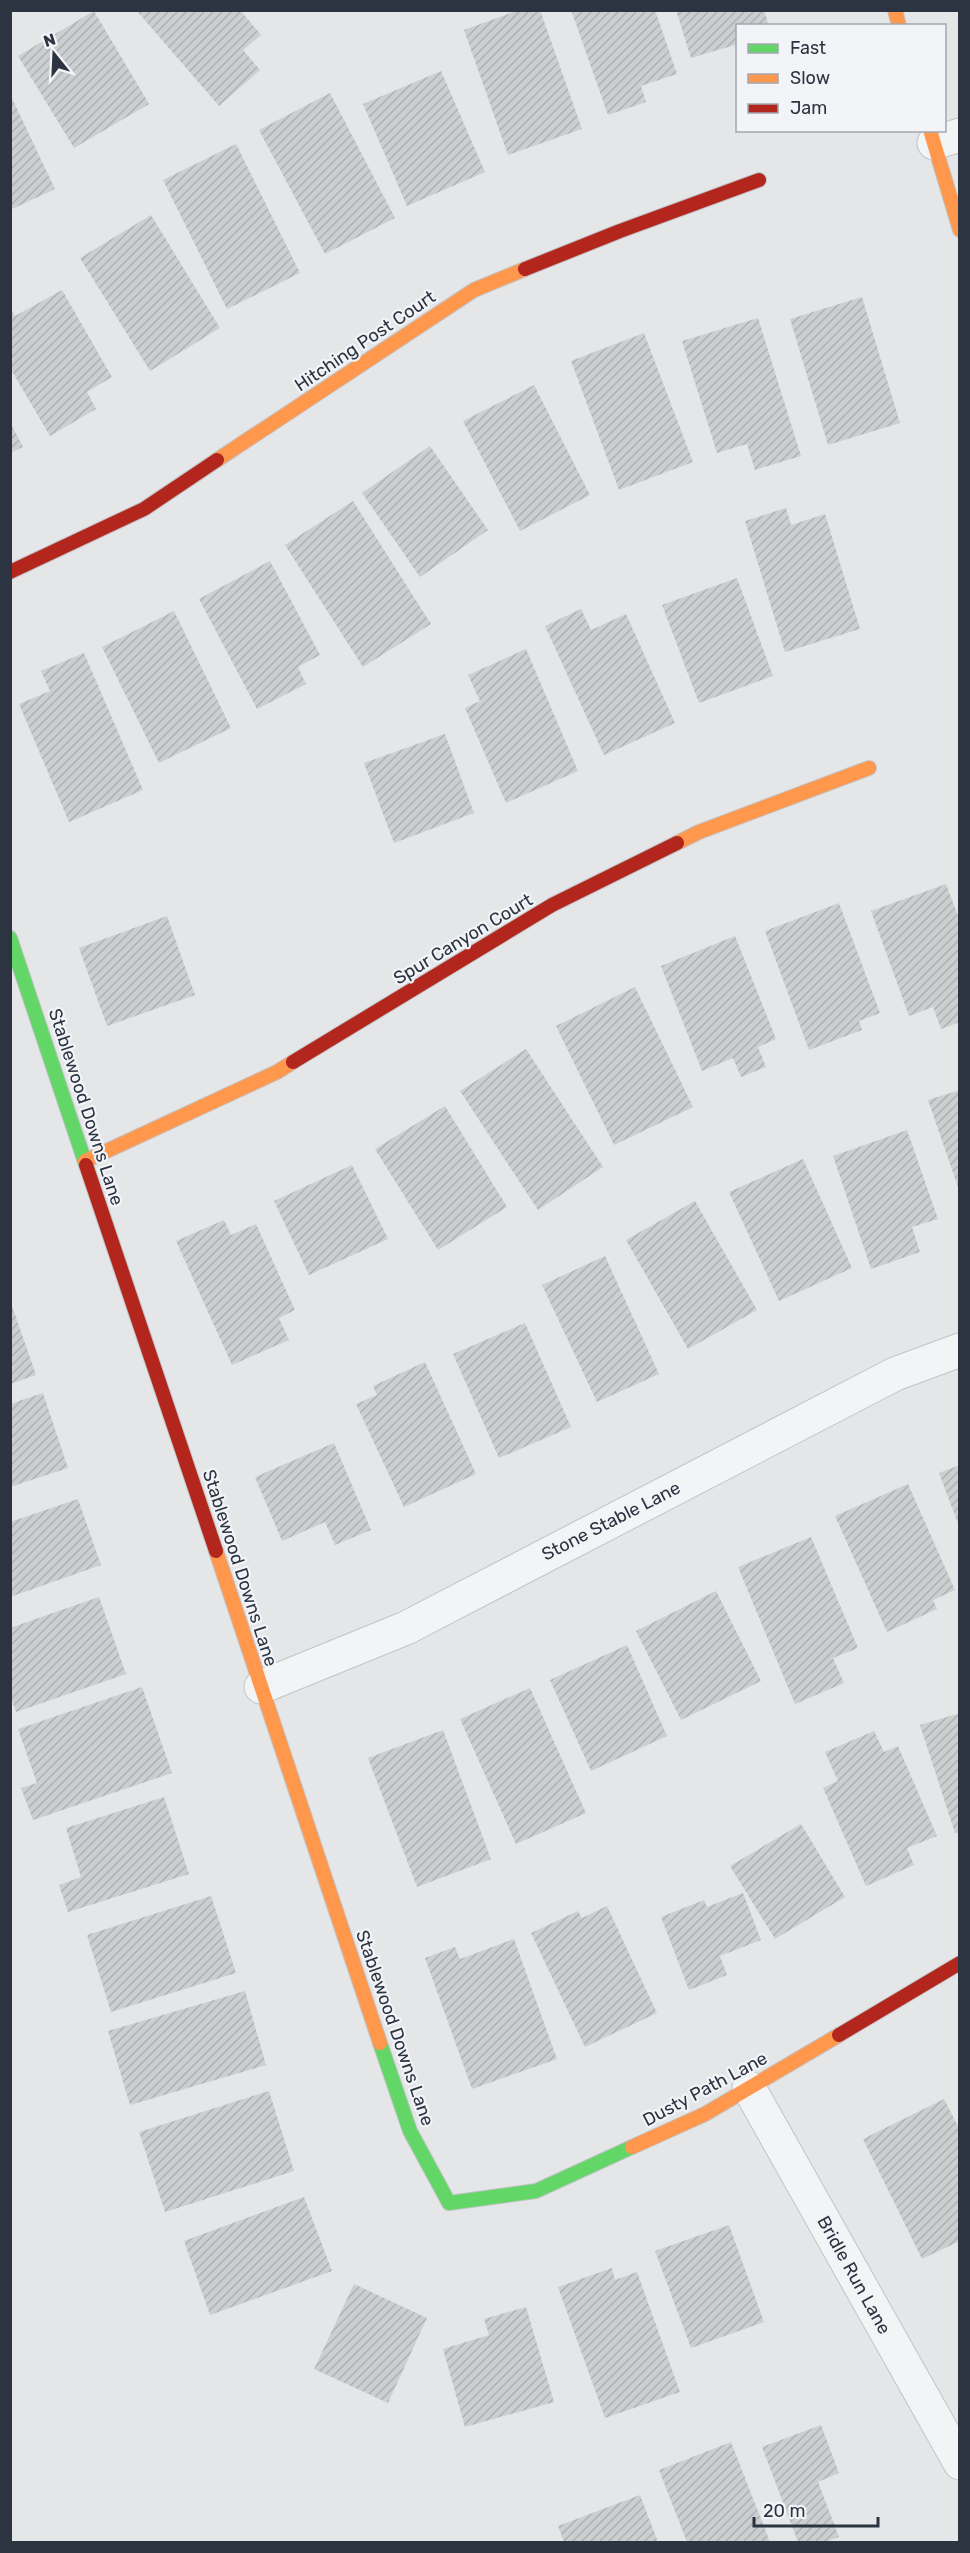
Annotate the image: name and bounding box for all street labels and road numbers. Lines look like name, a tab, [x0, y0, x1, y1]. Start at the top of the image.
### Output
street label: Hitching Post Court	[290, 286, 440, 396]
street label: Spur Canyon Court	[389, 889, 537, 989]
street label: Stablewood Downs Lane	[44, 1006, 128, 1208]
street label: Stablewood Downs Lane	[198, 1467, 282, 1669]
street label: Stone Stable Lane	[538, 1477, 684, 1565]
street label: Stablewood Downs Lane	[351, 1927, 439, 2129]
street label: Dusty Path Lane	[639, 2047, 771, 2131]
street label: Bridle Run Lane	[812, 2212, 896, 2338]

